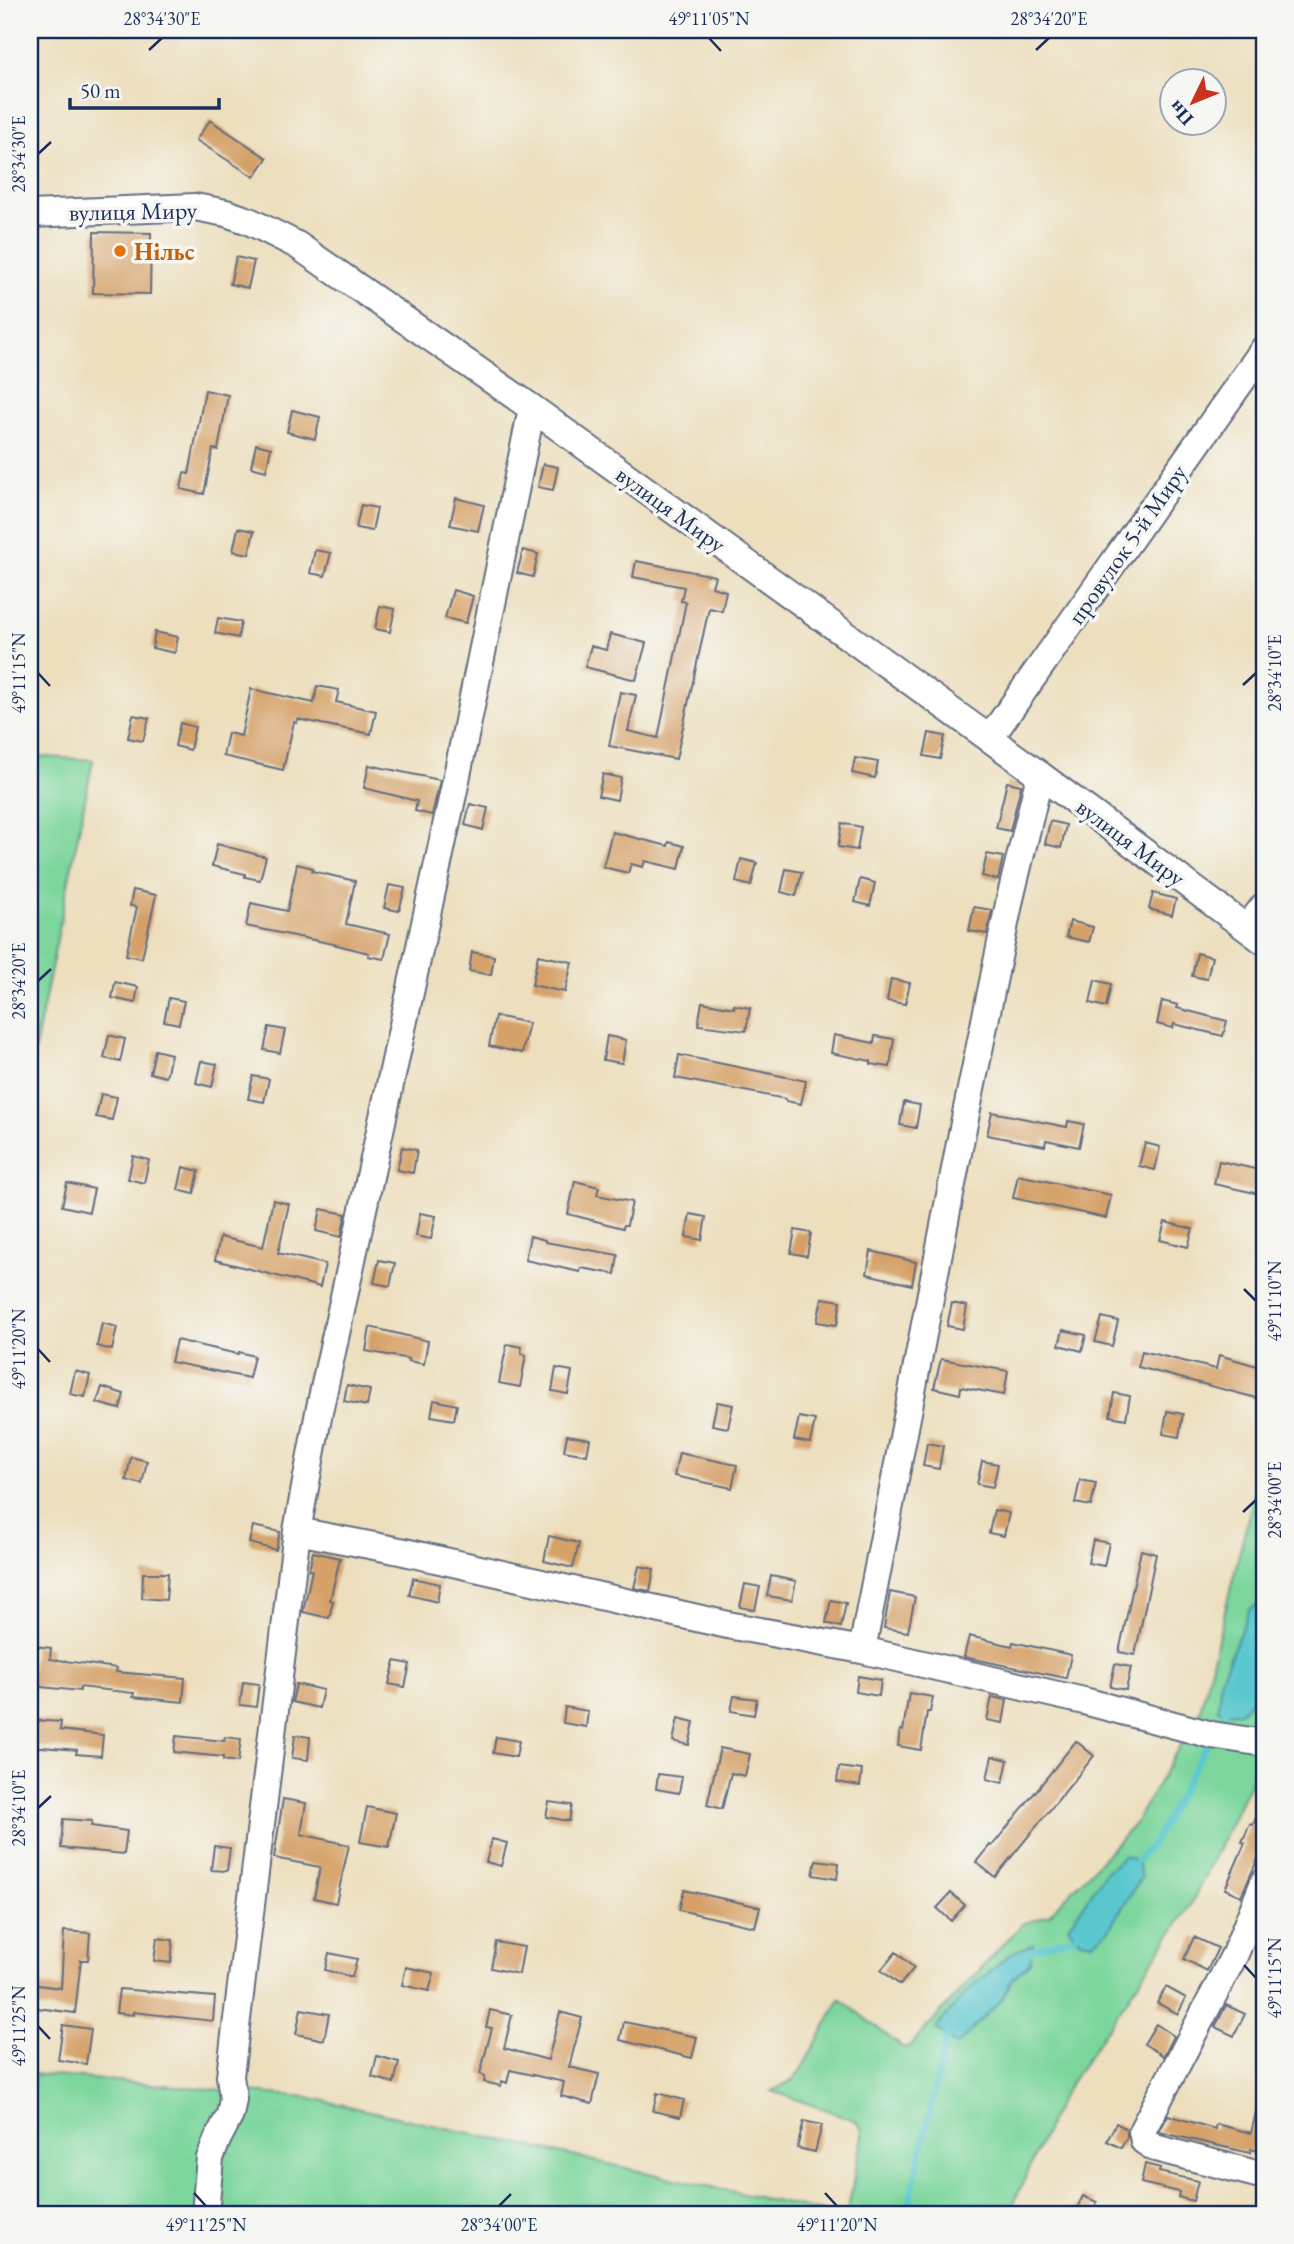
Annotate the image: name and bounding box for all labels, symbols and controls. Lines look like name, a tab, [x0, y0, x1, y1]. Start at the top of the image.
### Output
text: 28°34'30"E	[124, 7, 200, 30]
text: 49°11'05"N	[669, 7, 750, 30]
text: 28°34'20"E	[1011, 7, 1087, 30]
scale bar	[70, 66, 219, 110]
north arrow	[1158, 66, 1228, 136]
text: 50 m	[80, 77, 121, 104]
text: Пн	[1163, 95, 1199, 131]
text: 28°34'30"E	[7, 116, 30, 192]
street label: вулиця Миру	[68, 194, 198, 228]
place label: Нільс	[134, 236, 195, 267]
marker: Нільс	[112, 243, 128, 259]
street label: провулок 5-й Миру	[1060, 458, 1194, 630]
street label: вулиця Миру	[610, 459, 732, 560]
text: 49°11'15"N	[7, 632, 30, 713]
text: 28°34'10"E	[1263, 635, 1286, 711]
street label: вулиця Миру	[1070, 791, 1192, 893]
text: 28°34'20"E	[7, 943, 30, 1019]
text: 49°11'10"N	[1263, 1260, 1286, 1341]
text: 49°11'20"N	[7, 1308, 30, 1389]
text: 28°34'00"E	[1263, 1462, 1286, 1538]
text: 28°34'10"E	[7, 1770, 30, 1846]
text: 49°11'15"N	[1263, 1937, 1286, 2018]
text: 49°11'25"N	[7, 1985, 30, 2066]
text: 49°11'25"N	[166, 2213, 247, 2236]
text: 28°34'00"E	[461, 2213, 537, 2236]
text: 49°11'20"N	[797, 2213, 878, 2236]

